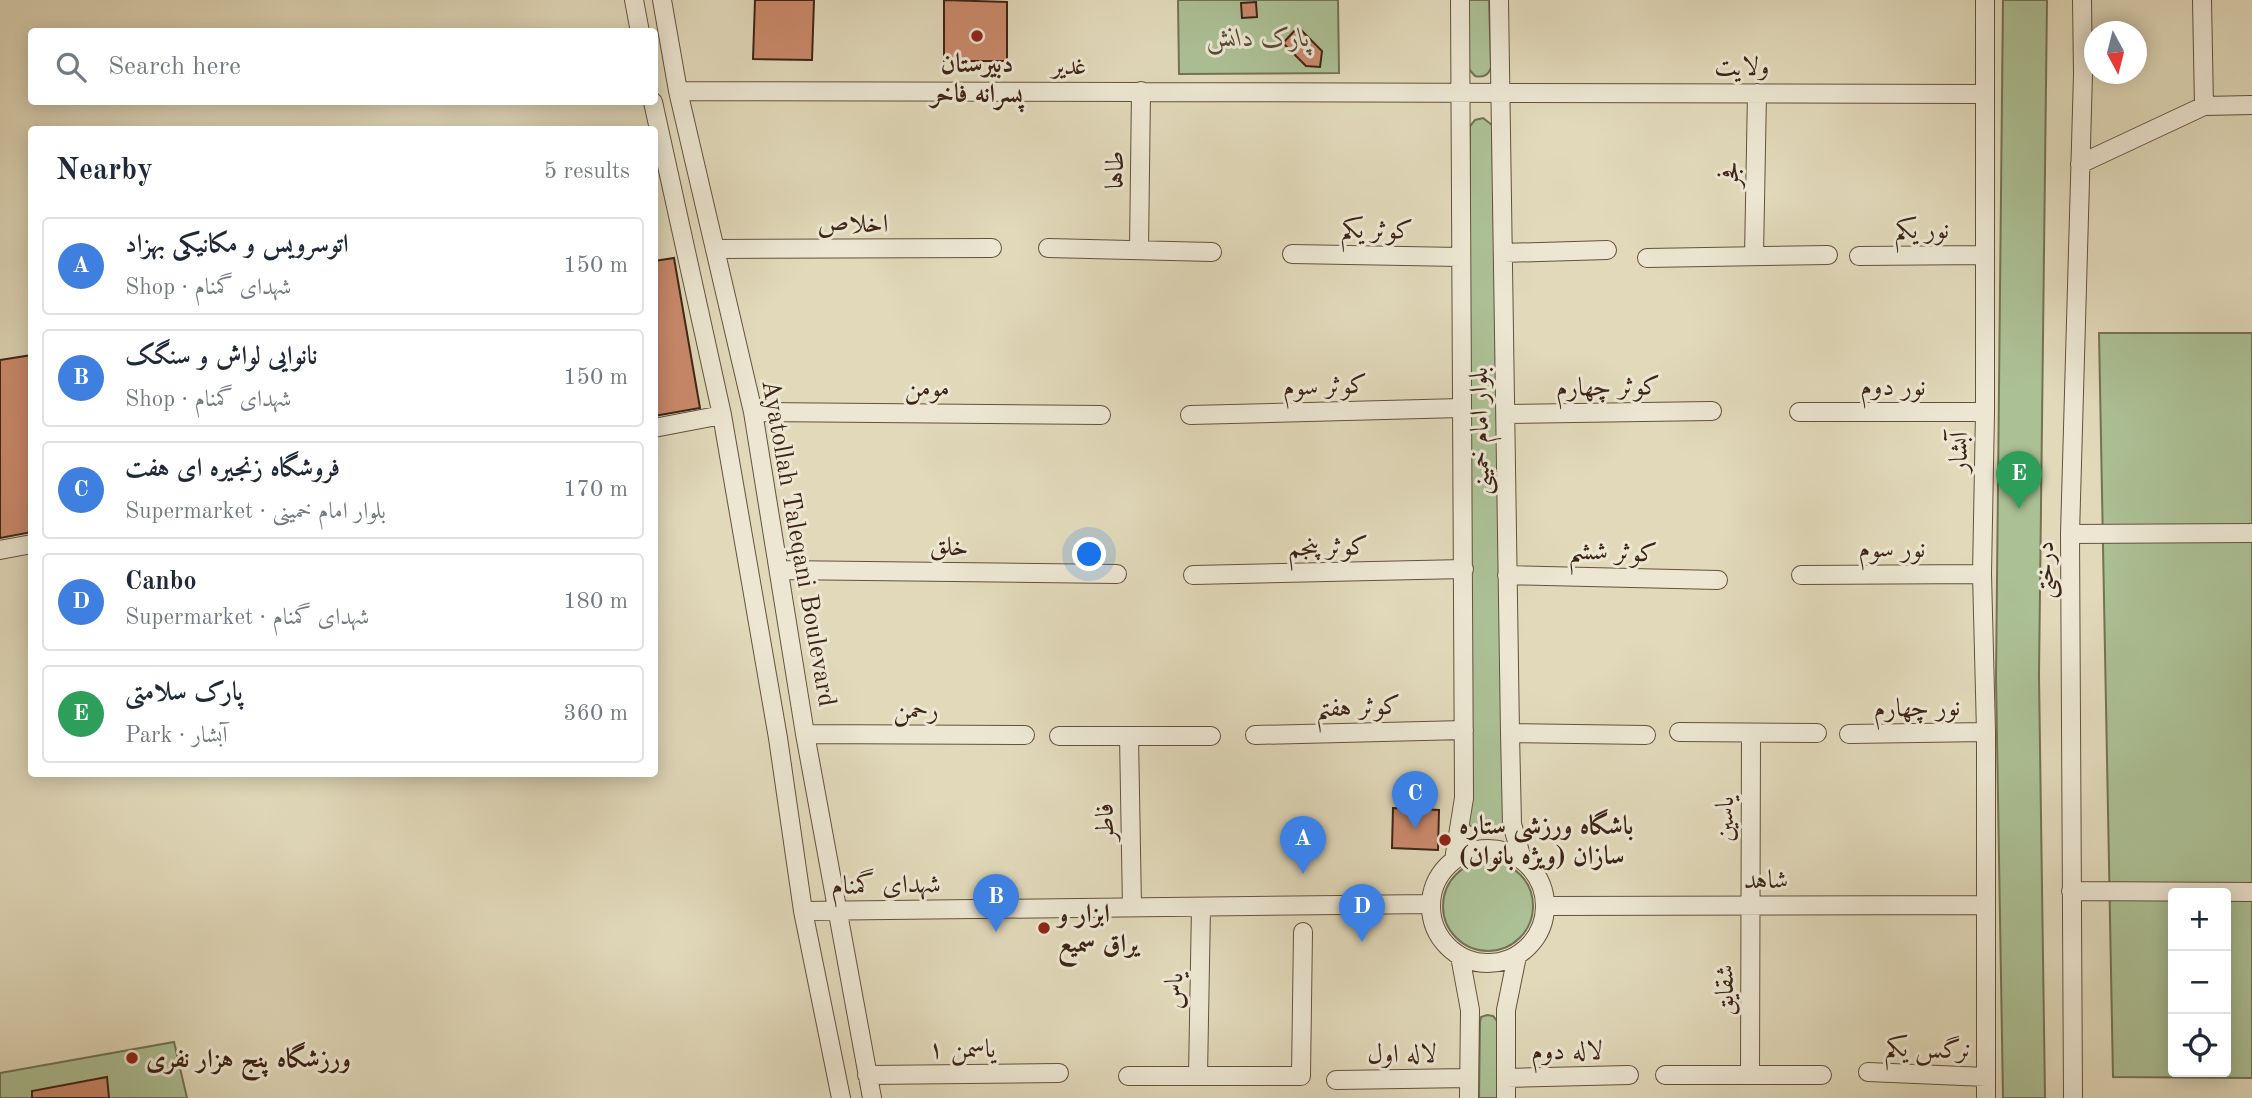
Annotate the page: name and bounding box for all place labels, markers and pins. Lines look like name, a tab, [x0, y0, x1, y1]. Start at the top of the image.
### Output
marker: دبیرستان پسرانه فاخر	[969, 28, 985, 44]
place label: دبیرستان پسرانه فاخر	[928, 51, 1025, 113]
pin: E	[1996, 451, 2042, 509]
pin: C	[1392, 771, 1438, 829]
place label: باشگاه ورزشی ستاره سازان (ویژه بانوان)	[1459, 808, 1634, 872]
pin: A	[1280, 816, 1326, 874]
marker: باشگاه ورزشی ستاره سازان (ویژه بانوان)	[1437, 832, 1453, 848]
pin: B	[973, 874, 1019, 932]
pin: D	[1339, 884, 1385, 942]
place label: ابزار و يراق سميع	[1055, 902, 1141, 967]
marker: ابزار و يراق سميع	[1036, 920, 1052, 936]
place label: ورزشگاه پنج هزار نفری	[146, 1041, 351, 1082]
marker: ورزشگاه پنج هزار نفری	[124, 1050, 140, 1066]

